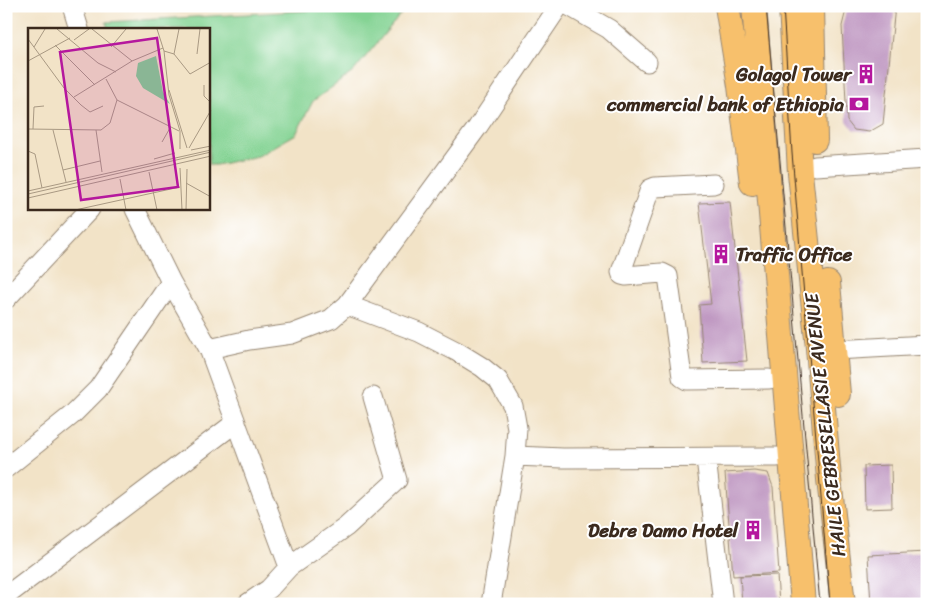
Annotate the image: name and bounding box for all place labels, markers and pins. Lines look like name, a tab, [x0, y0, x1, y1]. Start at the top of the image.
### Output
place label: Golagol Tower	[735, 58, 853, 91]
building icon: Golagol Tower	[855, 63, 877, 85]
place label: commercial bank of Ethiopia	[606, 88, 844, 121]
bank icon: commercial bank of Ethiopia	[848, 93, 870, 115]
place label: Traffic Office	[736, 238, 853, 271]
building icon: Traffic Office	[710, 243, 732, 265]
place label: Debre Damo Hotel	[588, 514, 740, 547]
building icon: Debre Damo Hotel	[742, 519, 764, 541]

